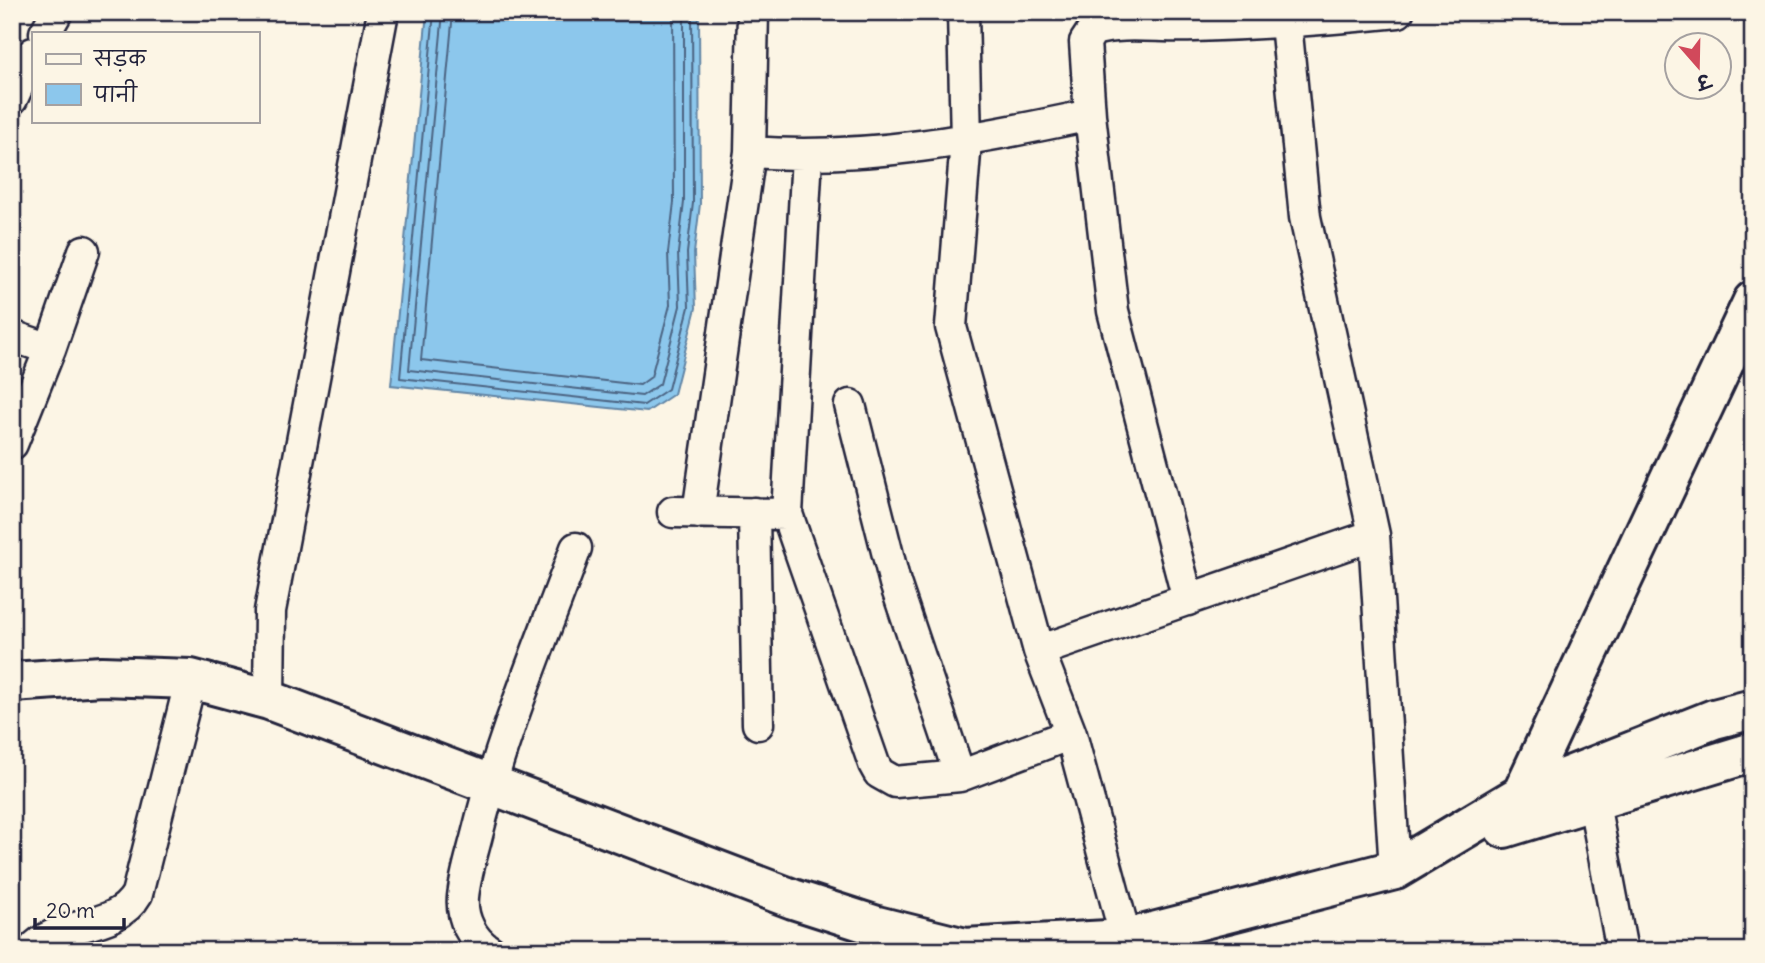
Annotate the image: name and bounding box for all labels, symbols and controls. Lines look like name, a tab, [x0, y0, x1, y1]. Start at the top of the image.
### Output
legend	[32, 32, 259, 122]
north arrow	[1664, 32, 1734, 102]
text: सड़क	[93, 45, 147, 72]
text: उ	[1692, 68, 1716, 96]
text: पानी	[93, 79, 139, 108]
scale bar	[35, 886, 124, 930]
text: 20 m	[46, 897, 95, 924]

